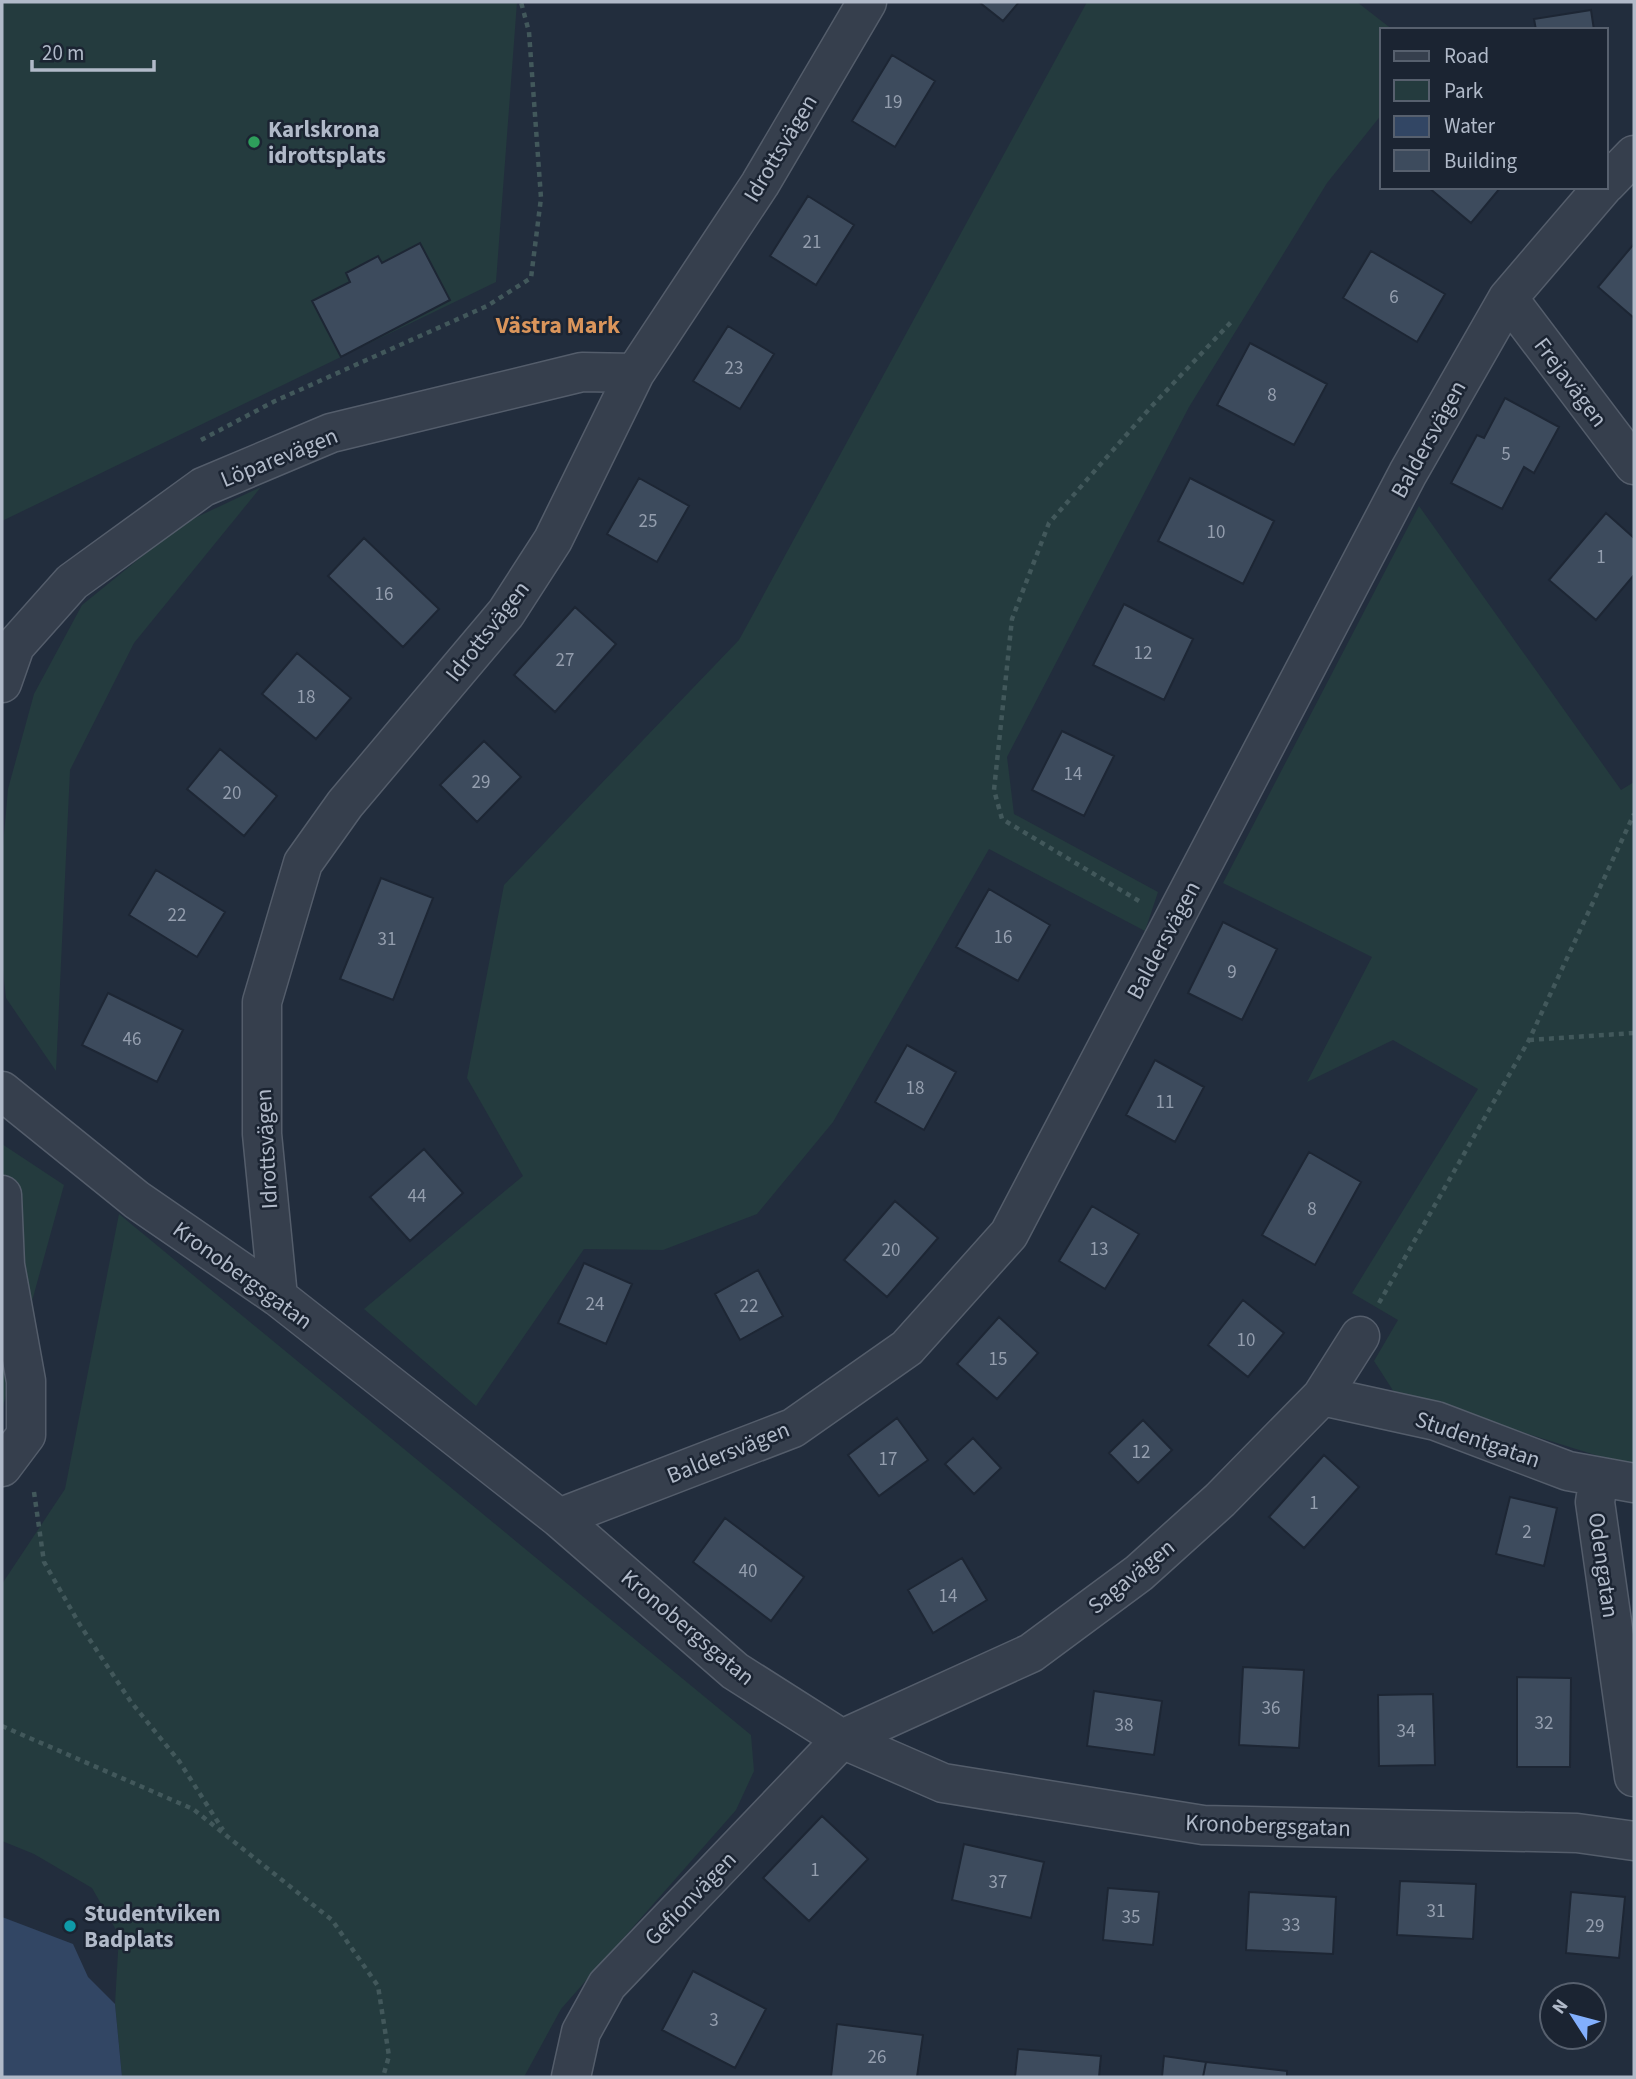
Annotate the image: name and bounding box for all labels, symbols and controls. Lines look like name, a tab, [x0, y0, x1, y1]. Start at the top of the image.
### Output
scale bar	[32, 28, 154, 72]
legend	[1380, 28, 1608, 189]
text: 20 m	[42, 38, 84, 68]
text: Road	[1444, 41, 1489, 71]
text: Park	[1444, 76, 1484, 106]
street label: Idrottsvägen	[735, 88, 826, 208]
house number: 19	[884, 89, 902, 116]
text: Water	[1444, 111, 1496, 141]
place label: Karlskrona idrottsplats	[268, 113, 386, 172]
marker: Karlskrona idrottsplats	[246, 134, 262, 150]
text: Building	[1444, 146, 1518, 176]
house number: 21	[803, 229, 821, 256]
house number: 6	[1389, 284, 1399, 311]
district label: Västra Mark	[495, 308, 621, 343]
street label: Frejavägen	[1526, 331, 1615, 434]
house number: 23	[725, 355, 743, 382]
street label: Baldersvägen	[1383, 374, 1474, 504]
house number: 8	[1267, 382, 1277, 409]
street label: Löparevägen	[216, 419, 343, 496]
house number: 5	[1501, 441, 1511, 468]
house number: 25	[639, 508, 657, 535]
house number: 10	[1207, 519, 1225, 546]
house number: 1	[1596, 544, 1606, 571]
street label: Idrottsvägen	[437, 574, 537, 689]
house number: 16	[375, 581, 393, 608]
house number: 12	[1134, 640, 1152, 667]
house number: 27	[556, 647, 574, 674]
house number: 18	[297, 684, 315, 711]
house number: 14	[1064, 761, 1082, 788]
house number: 29	[472, 769, 490, 796]
house number: 20	[223, 780, 241, 807]
street label: Baldersvägen	[1118, 875, 1208, 1005]
house number: 22	[168, 902, 186, 929]
house number: 16	[994, 924, 1012, 951]
house number: 31	[378, 926, 396, 953]
house number: 9	[1227, 959, 1237, 986]
house number: 46	[123, 1026, 141, 1053]
house number: 18	[906, 1075, 924, 1102]
street label: Idrottsvägen	[247, 1088, 286, 1210]
house number: 11	[1156, 1089, 1174, 1116]
house number: 44	[408, 1183, 426, 1210]
house number: 8	[1307, 1196, 1317, 1223]
street label: Kronobergsgatan	[166, 1213, 319, 1337]
house number: 13	[1090, 1236, 1108, 1263]
house number: 20	[882, 1237, 900, 1264]
house number: 24	[586, 1291, 604, 1318]
house number: 22	[740, 1293, 758, 1320]
house number: 10	[1237, 1327, 1255, 1354]
house number: 15	[989, 1346, 1007, 1373]
street label: Studentgatan	[1411, 1403, 1545, 1476]
street label: Baldersvägen	[662, 1413, 795, 1492]
house number: 12	[1132, 1439, 1150, 1466]
house number: 17	[879, 1446, 897, 1473]
house number: 1	[1309, 1490, 1319, 1517]
street label: Odengatan	[1580, 1510, 1627, 1620]
house number: 2	[1522, 1519, 1532, 1546]
street label: Sagavägen	[1081, 1531, 1182, 1622]
house number: 40	[739, 1558, 757, 1585]
street label: Kronobergsgatan	[614, 1562, 762, 1693]
house number: 14	[939, 1583, 957, 1610]
house number: 36	[1262, 1695, 1280, 1722]
house number: 32	[1535, 1710, 1553, 1737]
house number: 38	[1115, 1712, 1133, 1739]
house number: 34	[1397, 1718, 1415, 1745]
street label: Kronobergsgatan	[1185, 1806, 1351, 1845]
street label: Gefionvägen	[637, 1844, 744, 1953]
house number: 1	[810, 1857, 820, 1884]
house number: 37	[989, 1869, 1007, 1896]
place label: Studentviken Badplats	[84, 1897, 220, 1956]
house number: 31	[1427, 1898, 1445, 1925]
house number: 35	[1122, 1904, 1140, 1931]
house number: 33	[1282, 1912, 1300, 1939]
house number: 29	[1586, 1913, 1604, 1940]
marker: Studentviken Badplats	[62, 1918, 78, 1934]
north arrow	[1538, 1981, 1608, 2051]
text: N	[1546, 1994, 1575, 2020]
house number: 3	[709, 2007, 719, 2034]
house number: 26	[868, 2044, 886, 2071]

